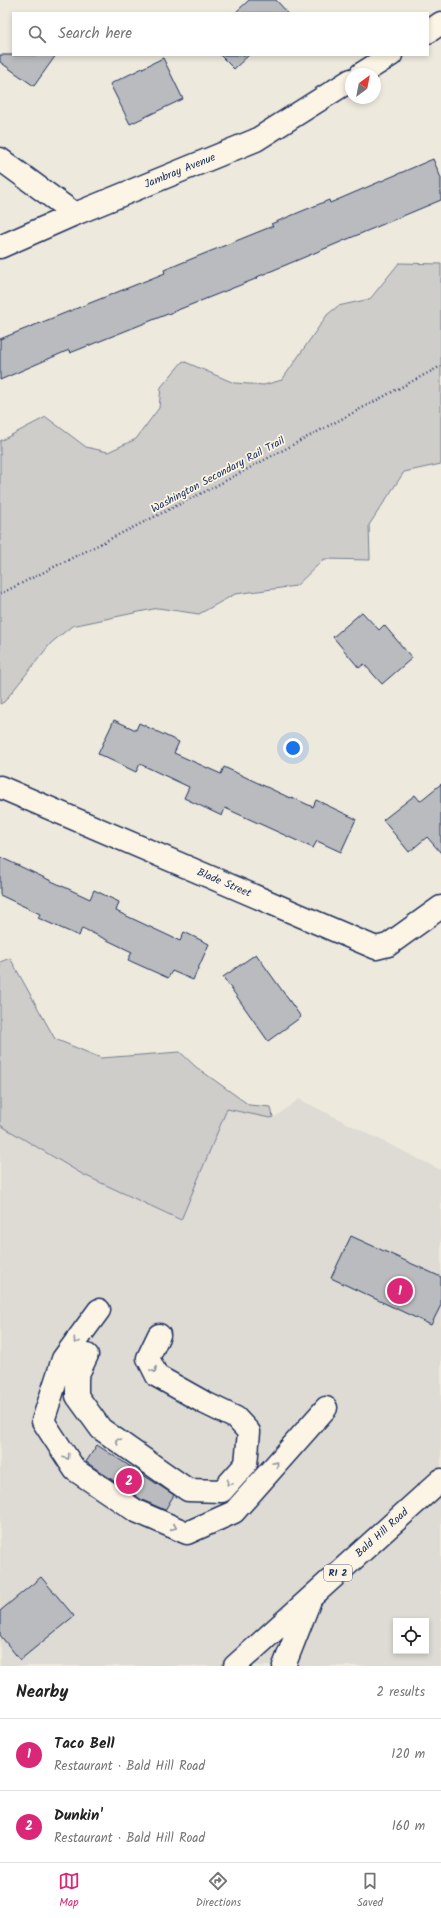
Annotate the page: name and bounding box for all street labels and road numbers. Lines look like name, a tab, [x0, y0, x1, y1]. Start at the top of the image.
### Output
street label: Jambray Avenue	[142, 148, 218, 194]
street label: Washington Secondary Rail Trail	[148, 432, 288, 518]
street label: Blade Street	[194, 863, 255, 903]
street label: Bald Hill Road	[351, 1504, 413, 1562]
road number: RI 2	[324, 1565, 352, 1581]

